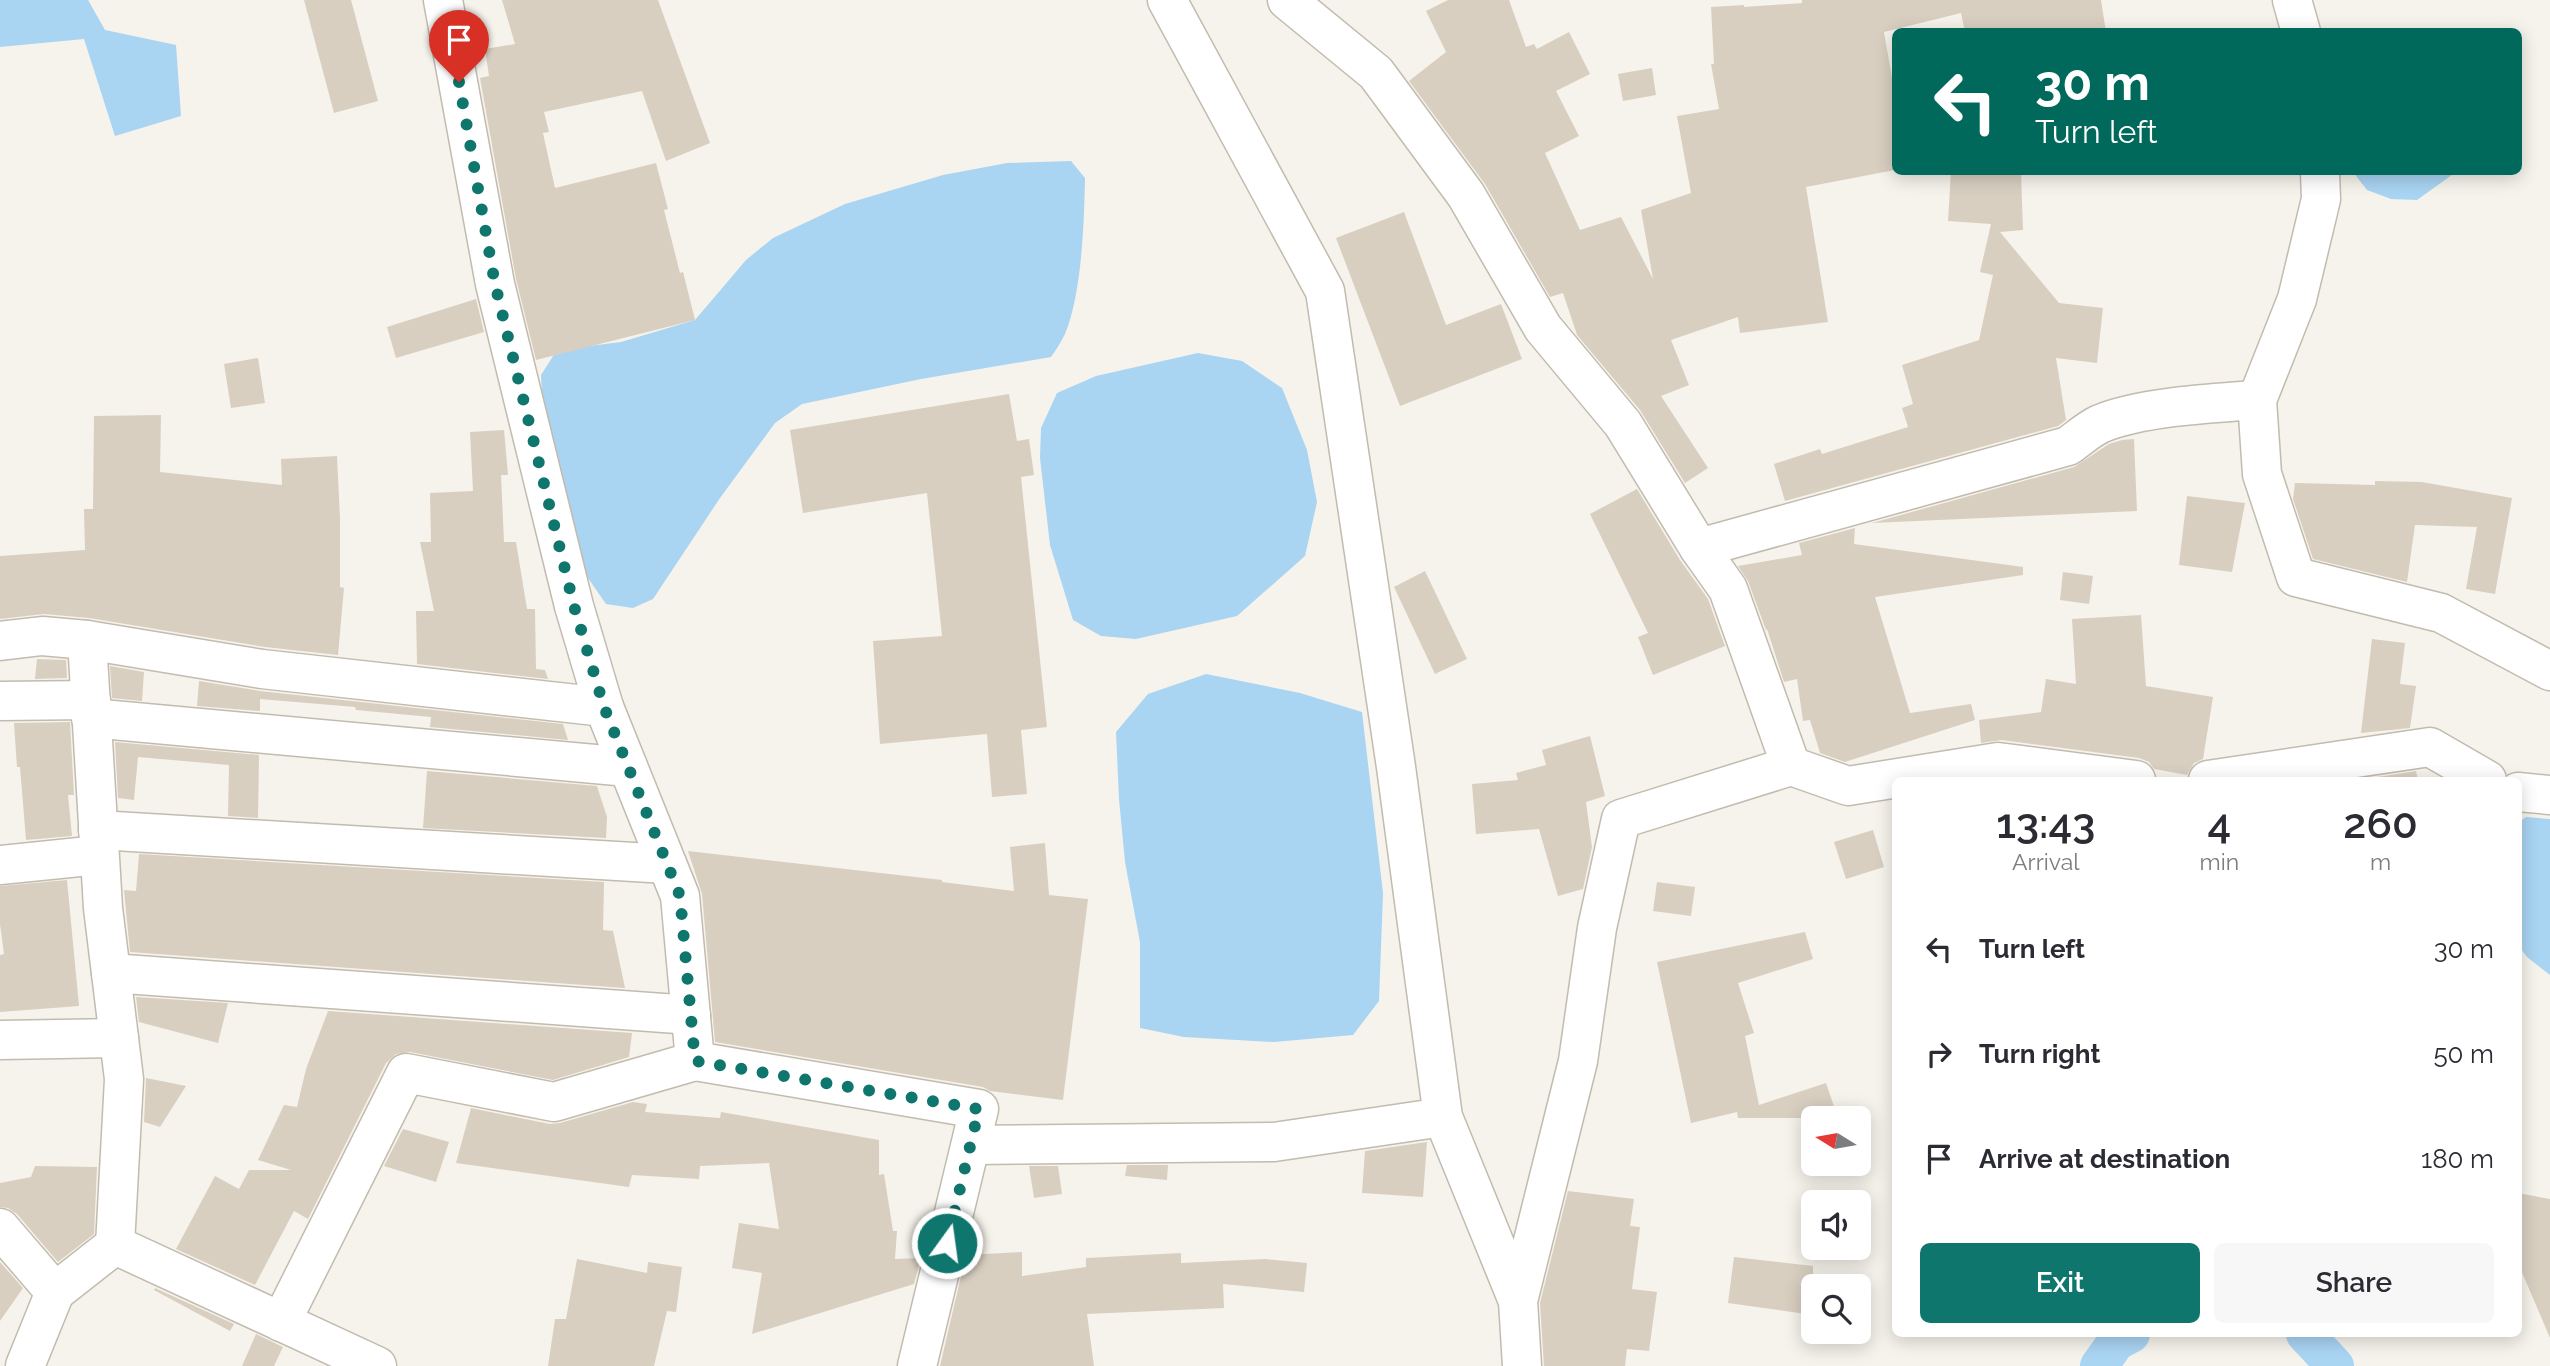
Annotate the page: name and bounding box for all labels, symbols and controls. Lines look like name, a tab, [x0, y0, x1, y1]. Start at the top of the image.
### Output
pin	[429, 10, 489, 82]
icon: arrive	[440, 21, 478, 59]
text: 30 m	[2035, 54, 2150, 111]
icon: left	[1920, 56, 2011, 147]
text: Turn left	[2035, 113, 2157, 150]
text: 13:43	[1996, 799, 2095, 848]
text: 4	[2207, 799, 2231, 848]
text: 260	[2343, 799, 2418, 848]
text: Arrival	[2012, 848, 2079, 875]
text: min	[2200, 848, 2239, 875]
text: m	[2370, 848, 2391, 875]
icon: left	[1920, 930, 1958, 968]
text: Turn left	[1979, 934, 2085, 964]
text: 30 m	[2434, 934, 2494, 964]
icon: right	[1920, 1035, 1958, 1073]
text: Turn right	[1979, 1039, 2100, 1069]
text: 50 m	[2433, 1039, 2494, 1069]
north arrow	[1801, 1106, 1871, 1176]
map controls	[1801, 1106, 1871, 1344]
icon: arrive	[1920, 1140, 1958, 1178]
text: Arrive at destination	[1979, 1144, 2230, 1174]
text: 180 m	[2421, 1144, 2494, 1174]
button: sound	[1801, 1190, 1871, 1260]
position arrow	[910, 1206, 984, 1280]
button: Exit	[1920, 1243, 2200, 1323]
button: Share	[2214, 1243, 2494, 1323]
button: search	[1801, 1274, 1871, 1344]

